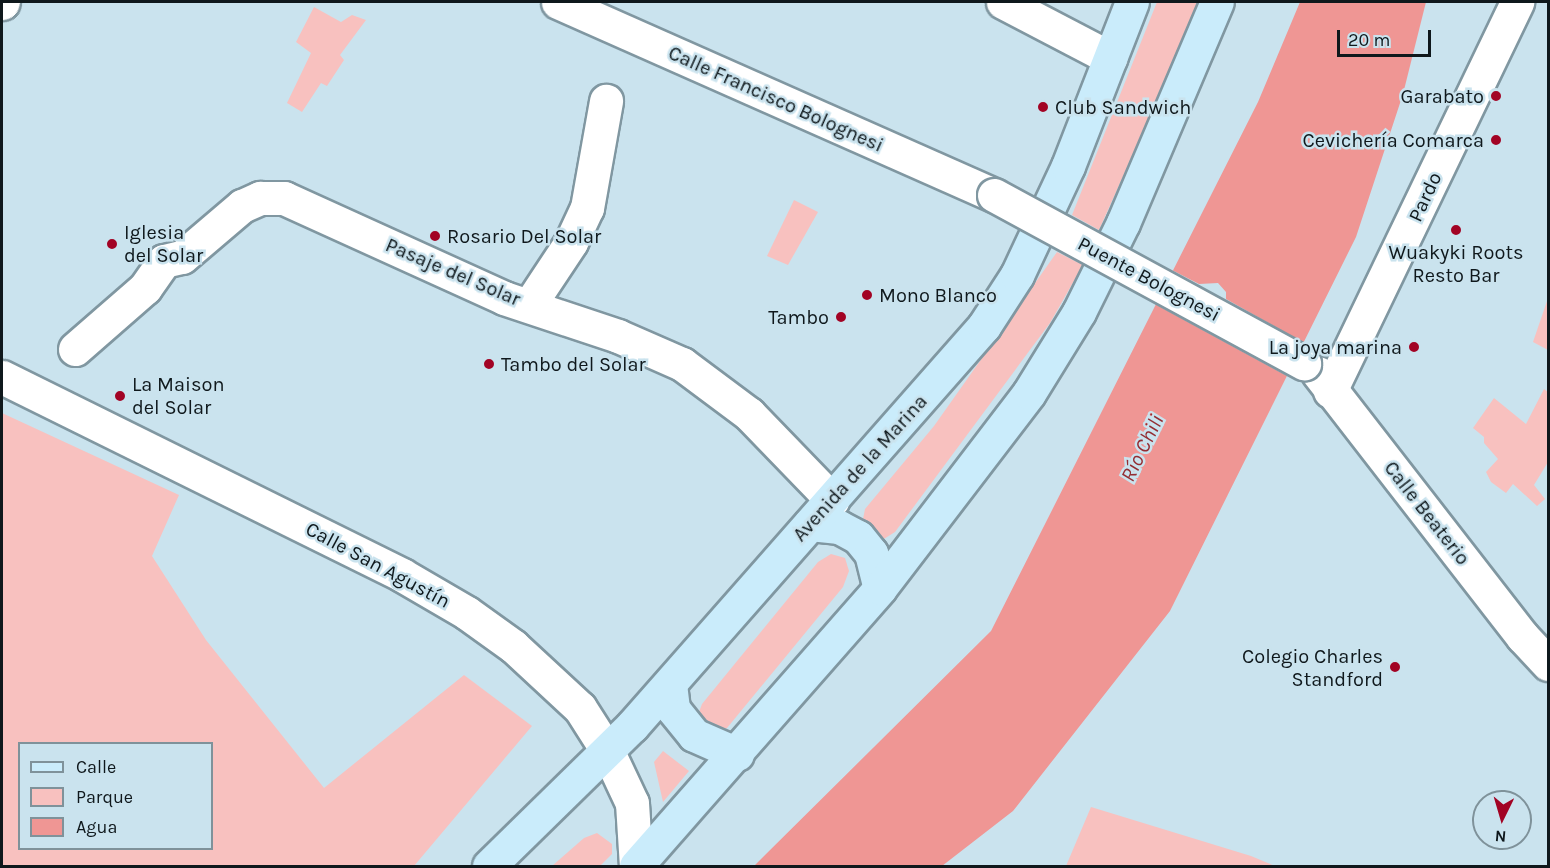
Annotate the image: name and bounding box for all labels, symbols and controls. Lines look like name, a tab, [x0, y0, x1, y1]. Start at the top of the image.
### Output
scale bar	[1340, 18, 1434, 56]
text: 20 m	[1348, 29, 1390, 51]
street label: Calle Francisco Bolognesi	[665, 41, 887, 157]
place label: Garabato	[1401, 84, 1484, 108]
marker: Garabato	[1489, 89, 1503, 103]
place label: Club Sandwich	[1055, 95, 1191, 119]
marker: Club Sandwich	[1036, 100, 1050, 114]
place label: Cevichería Comarca	[1302, 128, 1484, 152]
marker: Cevichería Comarca	[1489, 133, 1503, 147]
street label: Pardo	[1403, 168, 1447, 226]
place label: Iglesia del Solar	[124, 220, 203, 267]
marker: Wuakyki Roots Resto Bar	[1449, 223, 1463, 237]
place label: Rosario Del Solar	[447, 224, 601, 248]
marker: Rosario Del Solar	[428, 229, 442, 243]
street label: Puente Bolognesi	[1074, 231, 1224, 327]
street label: Pasaje del Solar	[382, 233, 524, 311]
marker: Iglesia del Solar	[105, 237, 119, 251]
place label: Wuakyki Roots Resto Bar	[1389, 240, 1523, 287]
place label: Mono Blanco	[879, 283, 997, 307]
marker: Mono Blanco	[860, 288, 874, 302]
place label: Tambo	[768, 305, 829, 329]
marker: Tambo	[834, 310, 848, 324]
place label: La joya marina	[1269, 335, 1402, 359]
marker: La joya marina	[1407, 340, 1421, 354]
place label: Tambo del Solar	[501, 352, 646, 376]
marker: Tambo del Solar	[482, 357, 496, 371]
place label: La Maison del Solar	[132, 372, 225, 419]
marker: La Maison del Solar	[113, 389, 127, 403]
street label: Avenida de la Marina	[788, 390, 932, 546]
water label: Río Chili	[1115, 410, 1169, 486]
street label: Calle Beaterio	[1379, 456, 1475, 570]
street label: Calle San Agustín	[302, 517, 454, 613]
place label: Colegio Charles Standford	[1242, 644, 1383, 691]
marker: Colegio Charles Standford	[1388, 660, 1402, 674]
legend	[18, 742, 213, 850]
text: Calle	[76, 756, 116, 778]
text: Parque	[76, 786, 133, 808]
north arrow	[1472, 790, 1532, 850]
text: Agua	[76, 816, 117, 838]
text: N	[1494, 826, 1507, 846]

